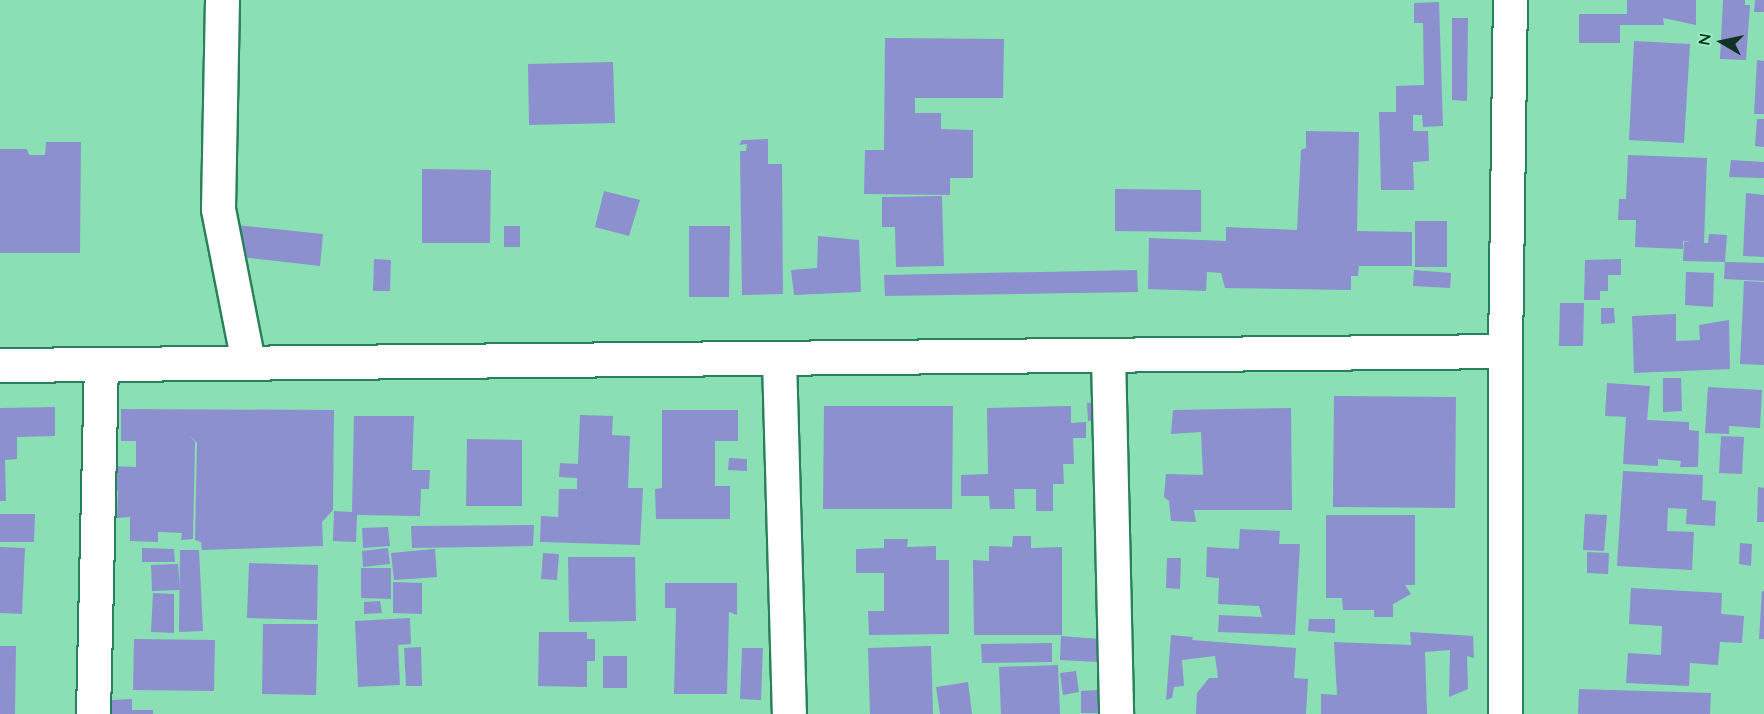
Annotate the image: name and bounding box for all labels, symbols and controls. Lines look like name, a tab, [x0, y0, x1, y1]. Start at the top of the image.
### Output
north arrow	[1692, 12, 1752, 72]
text: N	[1693, 32, 1715, 47]

